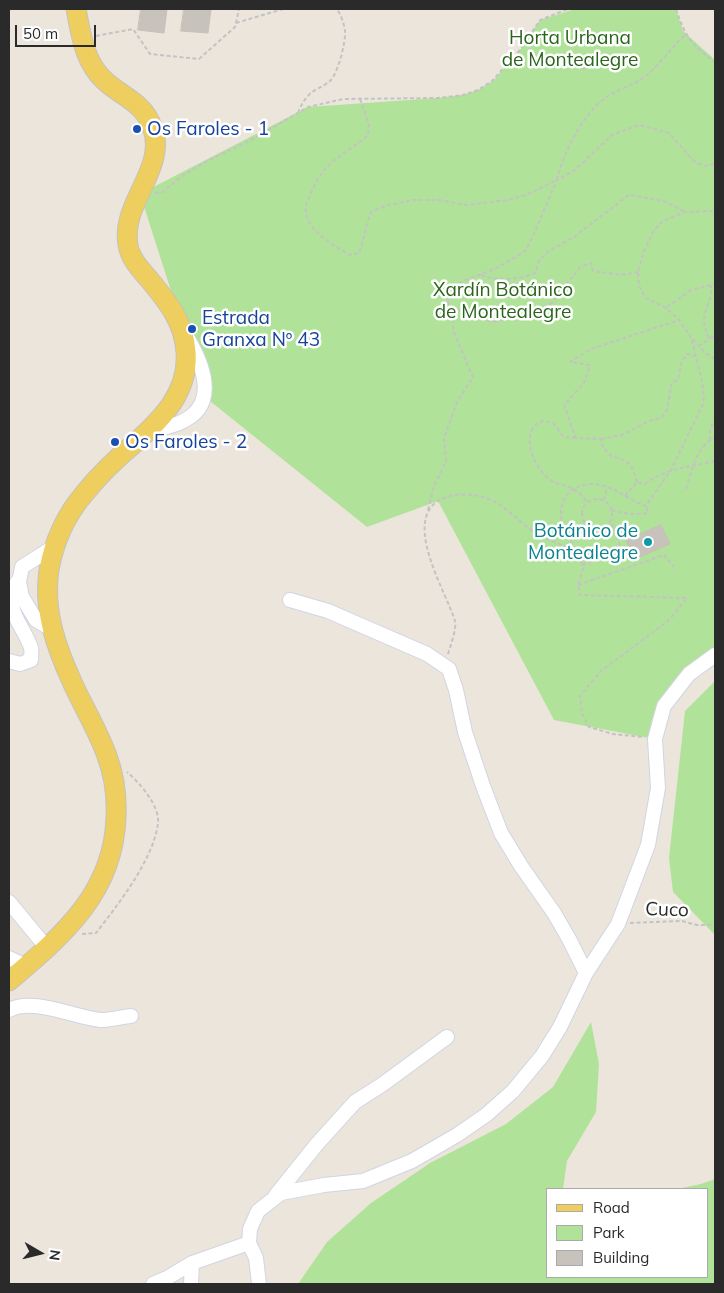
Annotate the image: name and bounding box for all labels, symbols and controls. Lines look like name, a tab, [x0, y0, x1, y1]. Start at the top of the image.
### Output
scale bar	[18, 15, 99, 47]
text: 50 m	[23, 24, 58, 43]
park label: Horta Urbana de Montealegre	[502, 27, 638, 71]
place label: Os Faroles - 1	[147, 118, 269, 140]
marker: Os Faroles - 1	[131, 123, 143, 135]
park label: Xardín Botánico de Montealegre	[433, 279, 573, 323]
place label: Estrada Granxa Nº 43	[202, 307, 320, 351]
marker: Estrada Granxa Nº 43	[186, 323, 198, 335]
place label: Os Faroles - 2	[125, 431, 247, 453]
marker: Os Faroles - 2	[109, 436, 121, 448]
place label: Botánico de Montealegre	[528, 520, 638, 564]
marker: Botánico de Montealegre	[642, 536, 654, 548]
street label: Cuco	[645, 898, 689, 922]
legend	[546, 1188, 709, 1278]
text: Road	[593, 1198, 630, 1217]
text: Park	[593, 1223, 625, 1242]
north arrow	[15, 1228, 65, 1278]
text: Building	[593, 1248, 649, 1267]
text: N	[45, 1249, 65, 1262]

